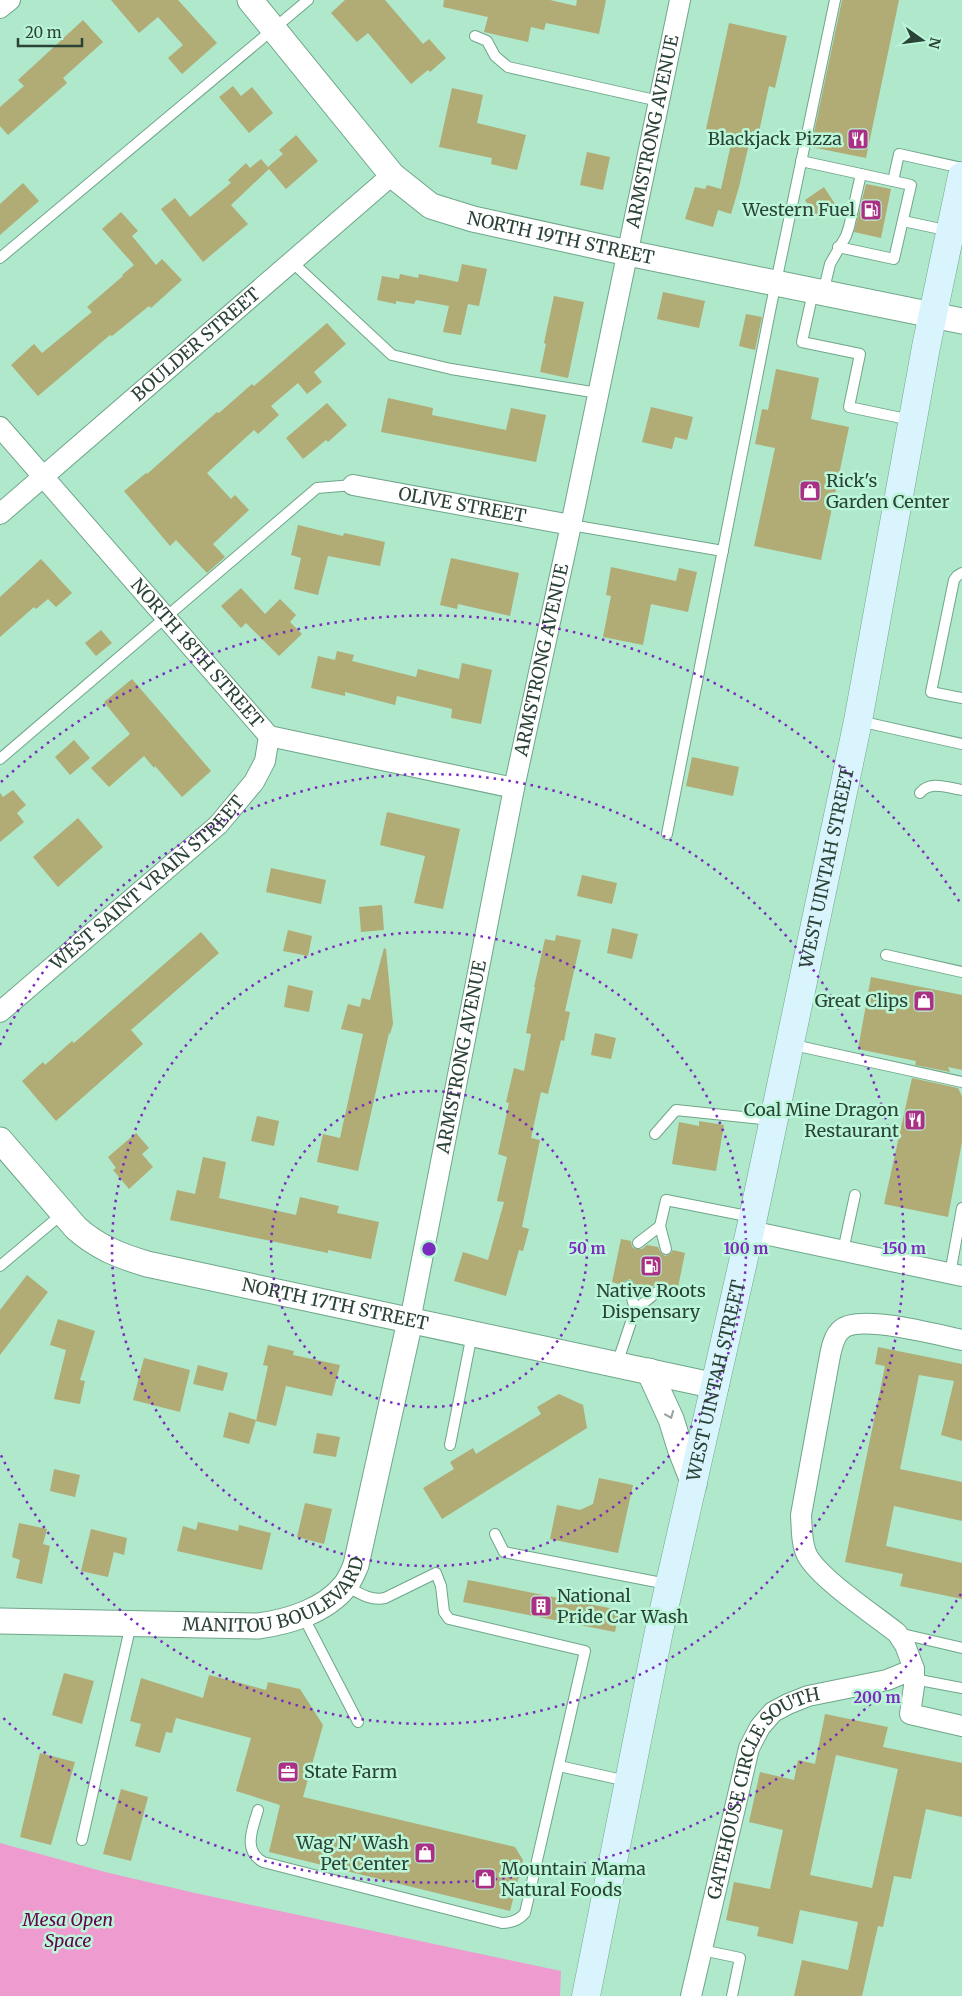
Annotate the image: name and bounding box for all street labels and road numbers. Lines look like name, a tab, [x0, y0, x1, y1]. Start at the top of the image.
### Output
street label: ARMSTRONG AVENUE	[621, 32, 684, 231]
street label: NORTH 19TH STREET	[465, 206, 657, 269]
street label: BOULDER STREET	[127, 282, 265, 406]
street label: OLIVE STREET	[397, 482, 528, 528]
street label: ARMSTRONG AVENUE	[509, 561, 573, 759]
street label: NORTH 18TH STREET	[126, 573, 269, 733]
street label: WEST UINTAH STREET	[794, 764, 859, 971]
street label: WEST SAINT VRAIN STREET	[44, 790, 249, 975]
street label: ARMSTRONG AVENUE	[431, 958, 491, 1156]
street label: NORTH 17TH STREET	[240, 1273, 431, 1335]
street label: WEST UINTAH STREET	[681, 1277, 750, 1484]
street label: MANITOU BOULEVARD	[182, 1555, 368, 1637]
street label: GATEHOUSE CIRCLE SOUTH	[702, 1682, 822, 1902]

